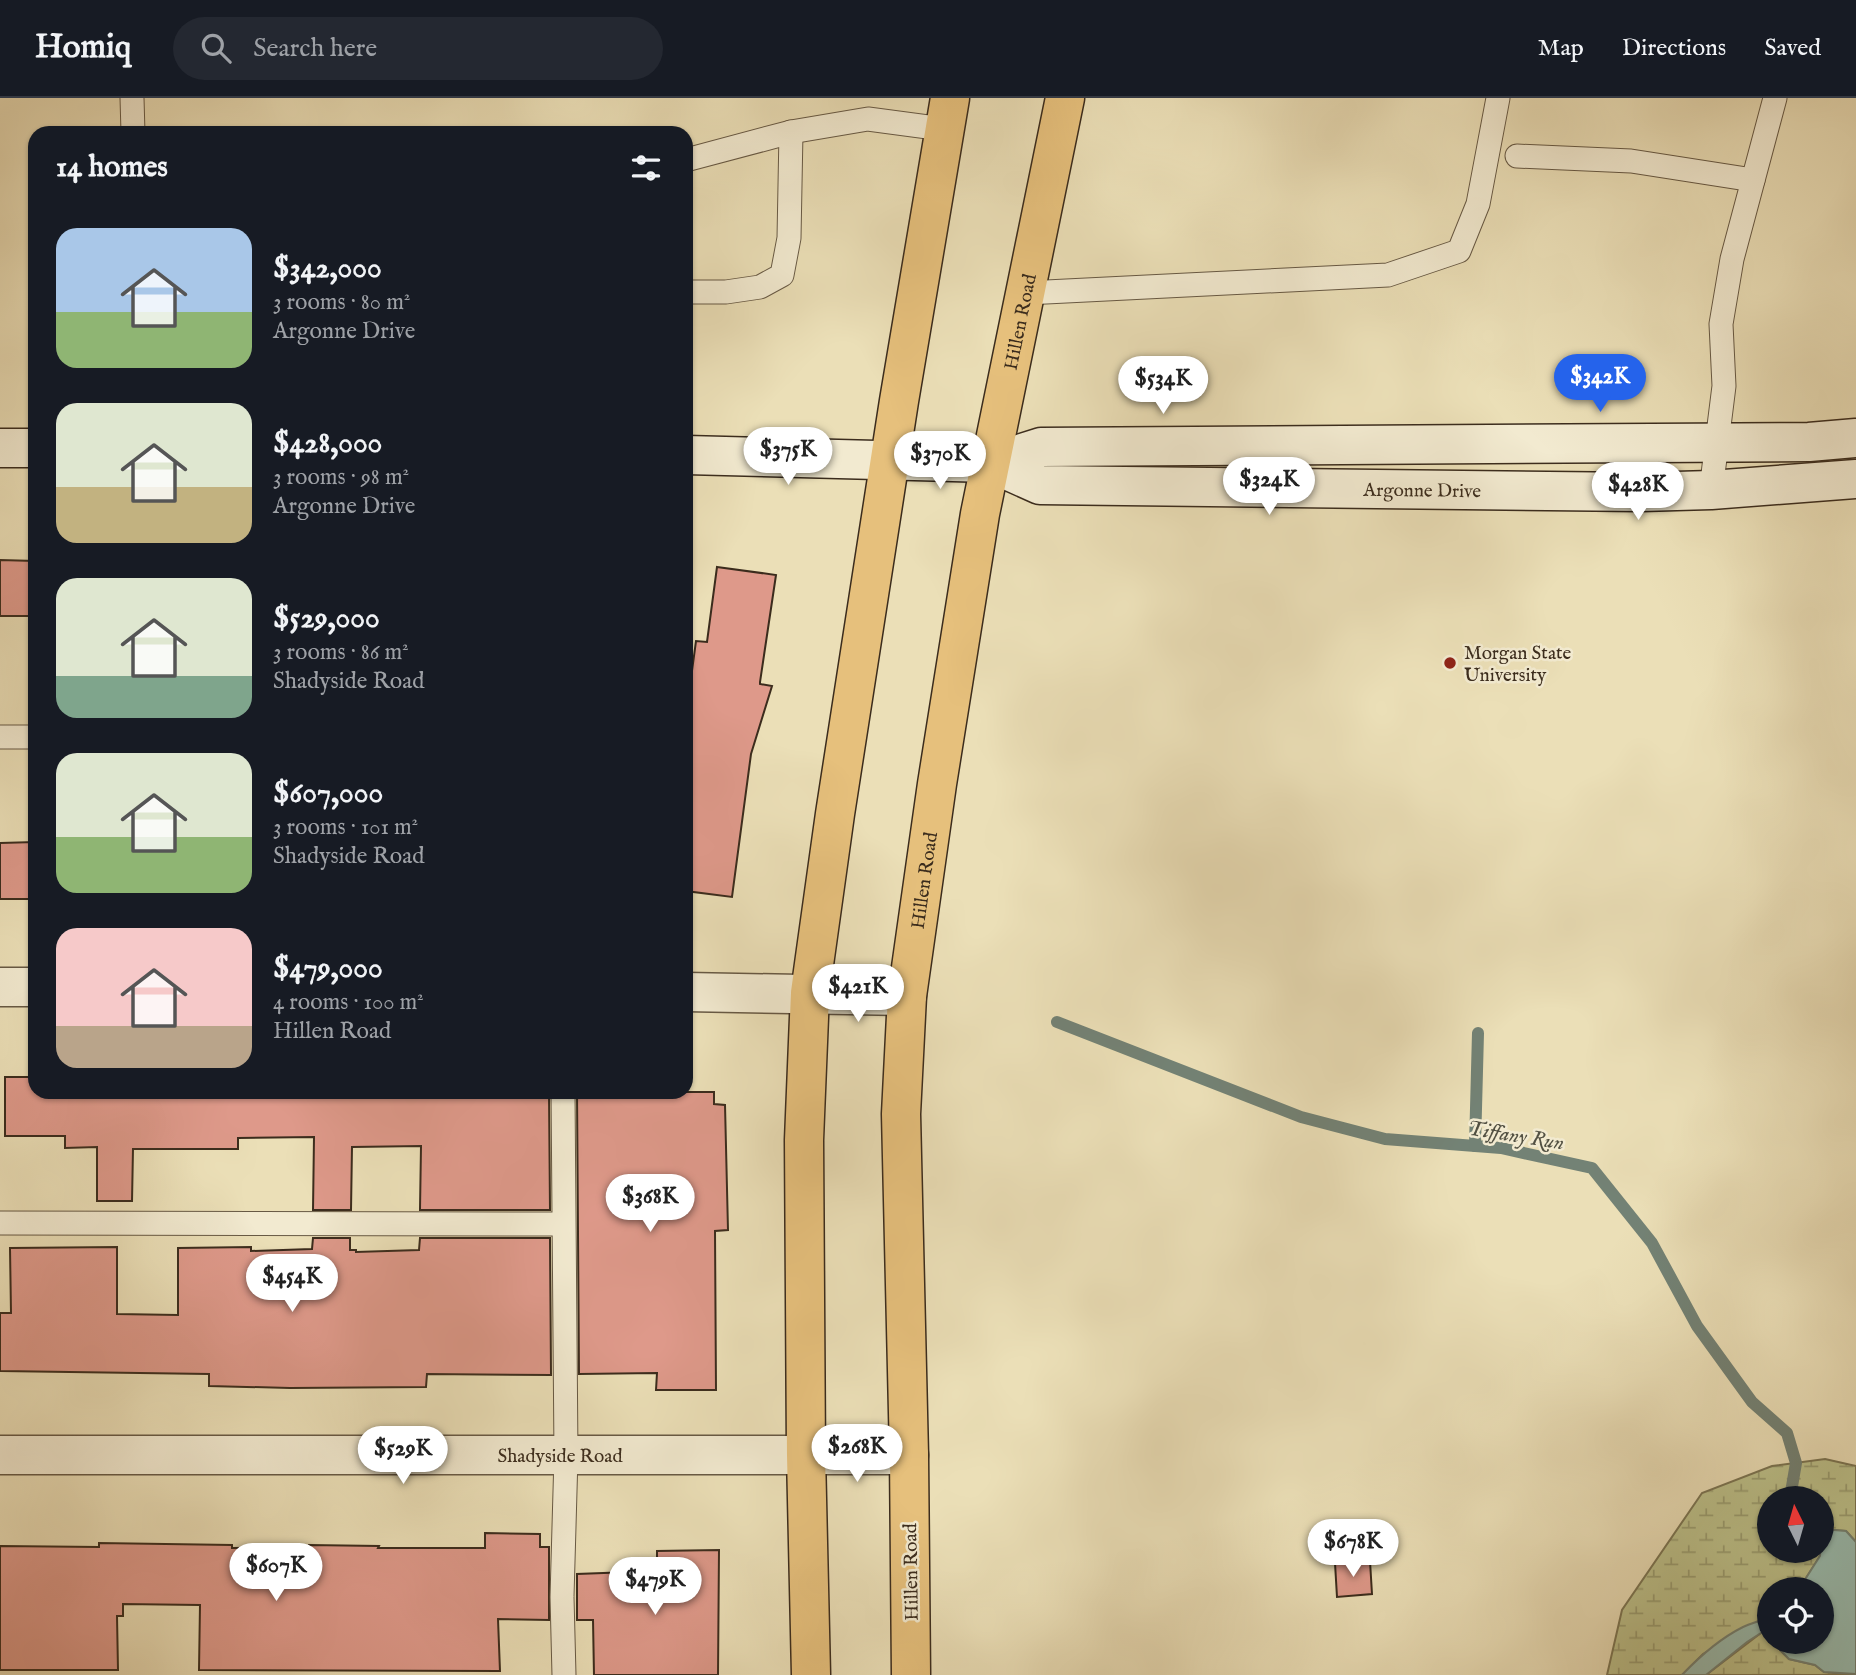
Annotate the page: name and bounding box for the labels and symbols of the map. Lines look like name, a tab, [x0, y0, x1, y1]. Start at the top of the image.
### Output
street label: Hillen Road	[1000, 271, 1043, 372]
pin: $342K	[1551, 354, 1649, 414]
pin: $534K	[1114, 356, 1212, 416]
pin: $375K	[739, 428, 837, 487]
pin: $370K	[891, 432, 989, 491]
pin: $324K	[1220, 458, 1318, 517]
pin: $428K	[1589, 462, 1687, 522]
street label: Argonne Drive	[1362, 479, 1482, 504]
place label: Morgan State University	[1464, 642, 1572, 688]
marker: Morgan State University	[1442, 655, 1458, 671]
street label: Hillen Road	[907, 830, 944, 931]
pin: $421K	[809, 964, 907, 1024]
water label: Tiffany Run	[1466, 1116, 1566, 1157]
pin: $368K	[601, 1174, 699, 1234]
pin: $454K	[243, 1254, 341, 1314]
pin: $268K	[808, 1424, 906, 1484]
pin: $529K	[354, 1426, 452, 1486]
street label: Shadyside Road	[497, 1445, 623, 1469]
north arrow	[1757, 1486, 1834, 1563]
pin: $678K	[1304, 1520, 1402, 1579]
street label: Hillen Road	[899, 1522, 925, 1621]
pin: $607K	[227, 1544, 325, 1603]
pin: $479K	[606, 1558, 704, 1617]

